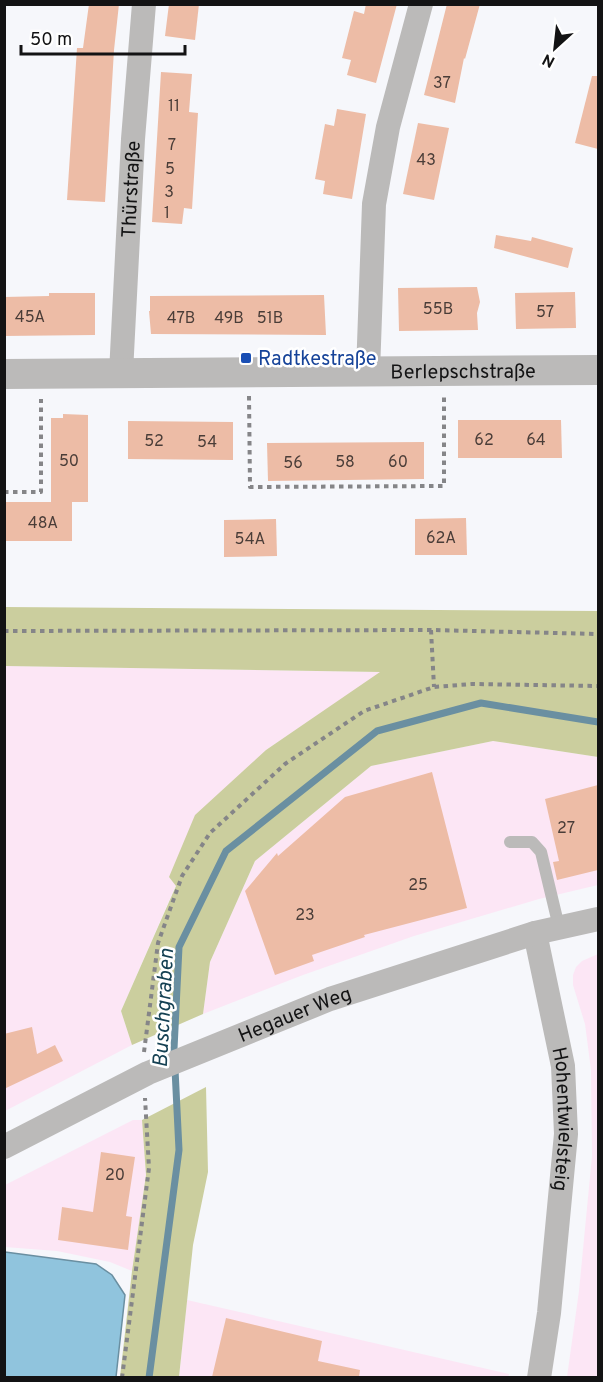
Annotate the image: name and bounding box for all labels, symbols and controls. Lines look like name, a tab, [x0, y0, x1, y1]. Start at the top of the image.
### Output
scale bar	[21, 18, 184, 56]
north arrow	[525, 18, 585, 78]
text: 50 m	[30, 29, 72, 52]
text: N	[539, 48, 559, 71]
house number: 37	[433, 74, 451, 94]
house number: 11	[168, 97, 180, 117]
house number: 7	[168, 136, 176, 156]
street label: Thürstraße	[117, 140, 148, 239]
house number: 43	[416, 151, 436, 171]
house number: 5	[165, 160, 175, 180]
house number: 3	[164, 183, 174, 203]
house number: 1	[164, 204, 170, 224]
house number: 55B	[423, 300, 453, 320]
house number: 57	[536, 303, 554, 323]
house number: 45A	[15, 308, 45, 328]
house number: 47B	[167, 309, 195, 329]
house number: 49B	[214, 309, 244, 329]
house number: 51B	[257, 309, 283, 329]
place label: Radtkestraße	[258, 347, 377, 373]
marker: Radtkestraße	[239, 351, 253, 365]
street label: Berlepschstraße	[390, 359, 536, 386]
house number: 62	[474, 431, 494, 451]
house number: 64	[526, 431, 546, 451]
house number: 52	[144, 432, 164, 452]
house number: 54	[197, 433, 217, 453]
house number: 50	[59, 452, 79, 472]
house number: 58	[335, 453, 355, 473]
house number: 60	[388, 453, 408, 473]
house number: 56	[283, 454, 303, 474]
house number: 48A	[28, 514, 58, 534]
house number: 62A	[426, 529, 456, 549]
house number: 54A	[235, 530, 266, 550]
house number: 27	[557, 819, 575, 839]
house number: 25	[408, 876, 428, 896]
house number: 23	[295, 906, 315, 926]
water label: Buschgraben	[148, 947, 181, 1068]
street label: Hegauer Weg	[235, 982, 355, 1050]
street label: Hohentwielsteig	[544, 1045, 577, 1192]
house number: 20	[105, 1166, 125, 1186]

